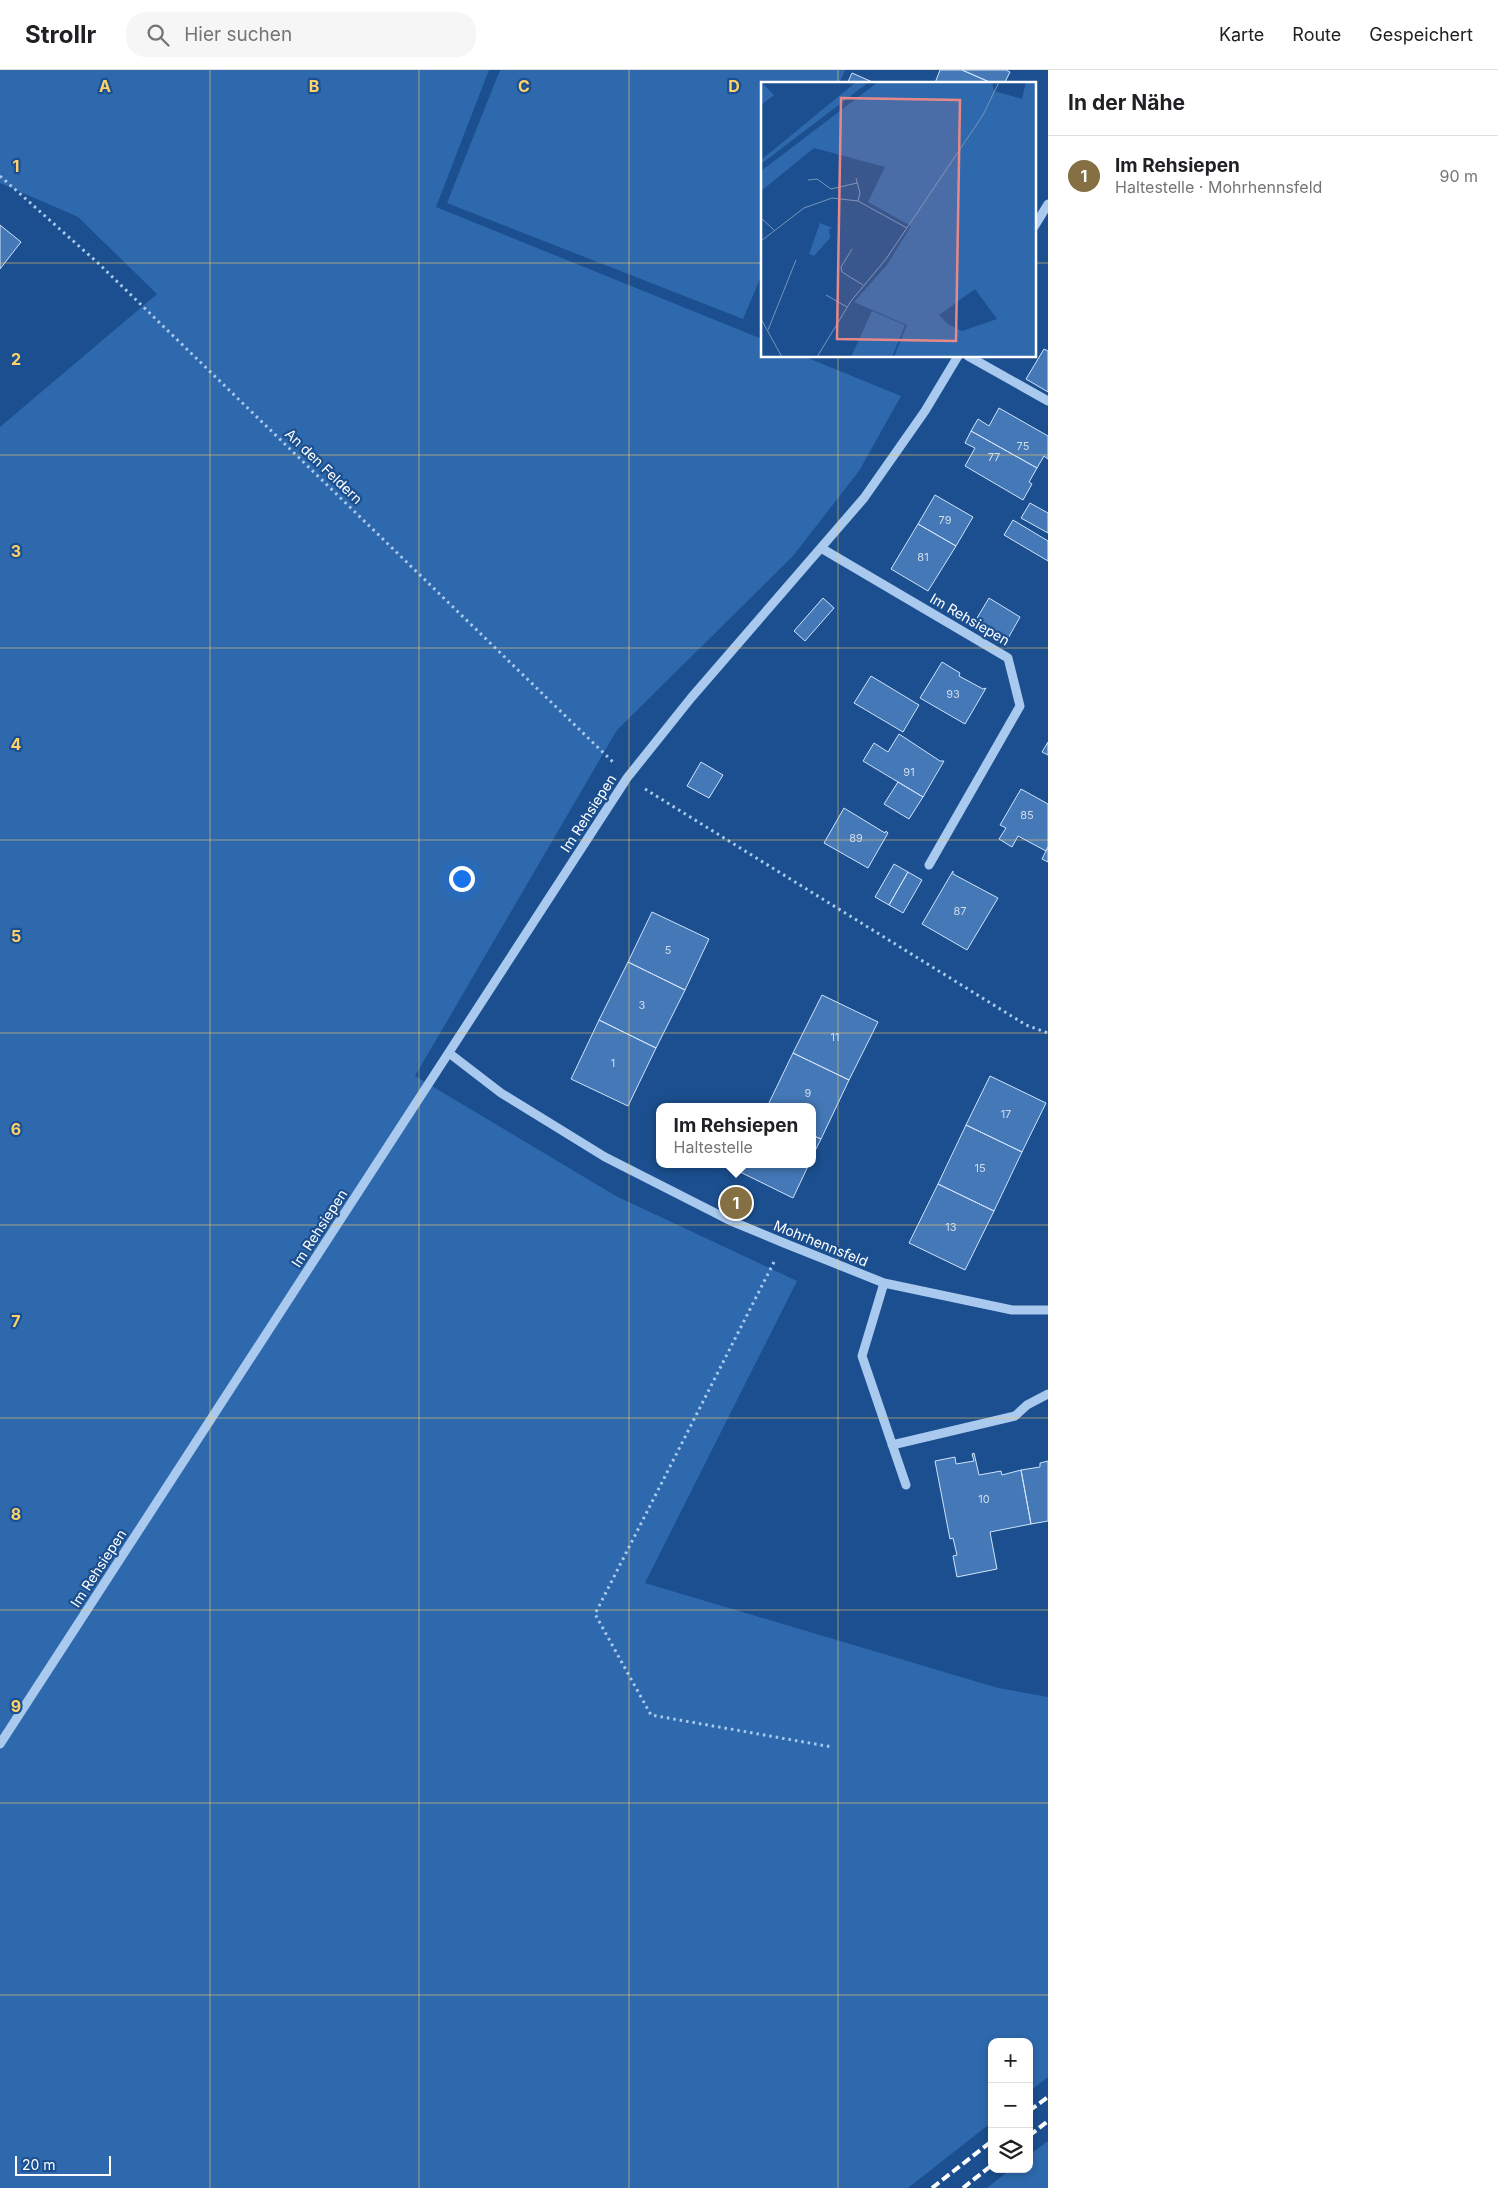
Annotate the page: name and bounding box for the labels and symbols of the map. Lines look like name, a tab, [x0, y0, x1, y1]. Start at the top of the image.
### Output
text: A	[99, 76, 111, 96]
text: B	[309, 76, 319, 96]
text: C	[518, 76, 530, 96]
text: D	[728, 76, 740, 96]
inset map	[761, 82, 1036, 358]
text: 1	[13, 156, 19, 176]
text: 2	[11, 349, 21, 369]
street label: An den Feldern	[282, 425, 366, 507]
house number: 75	[1017, 439, 1030, 453]
house number: 77	[988, 450, 1000, 464]
house number: 79	[939, 513, 952, 527]
text: 3	[11, 541, 21, 561]
house number: 81	[917, 550, 929, 564]
street label: Im Rehsiepen	[927, 589, 1013, 649]
house number: 93	[946, 687, 960, 701]
text: 4	[11, 734, 22, 754]
house number: 91	[903, 765, 915, 779]
street label: Im Rehsiepen	[557, 771, 619, 855]
house number: 85	[1020, 808, 1034, 822]
house number: 89	[849, 831, 863, 845]
your location	[449, 866, 475, 892]
house number: 87	[953, 904, 967, 918]
text: 5	[11, 926, 21, 946]
house number: 5	[665, 943, 672, 957]
house number: 3	[639, 998, 646, 1012]
house number: 11	[831, 1030, 839, 1044]
house number: 1	[611, 1056, 615, 1070]
house number: 9	[805, 1086, 812, 1100]
house number: 17	[1001, 1107, 1011, 1121]
text: 6	[11, 1119, 21, 1139]
house number: 15	[974, 1161, 986, 1175]
pin: 1	[720, 1184, 752, 1222]
street label: Im Rehsiepen	[288, 1186, 350, 1270]
street label: Mohrhennsfeld	[771, 1216, 871, 1270]
house number: 13	[945, 1220, 957, 1234]
text: 7	[11, 1311, 21, 1331]
house number: 10	[978, 1492, 990, 1506]
text: 8	[11, 1504, 21, 1524]
street label: Im Rehsiepen	[67, 1526, 129, 1610]
text: 9	[11, 1696, 21, 1716]
scale bar	[15, 2153, 111, 2176]

